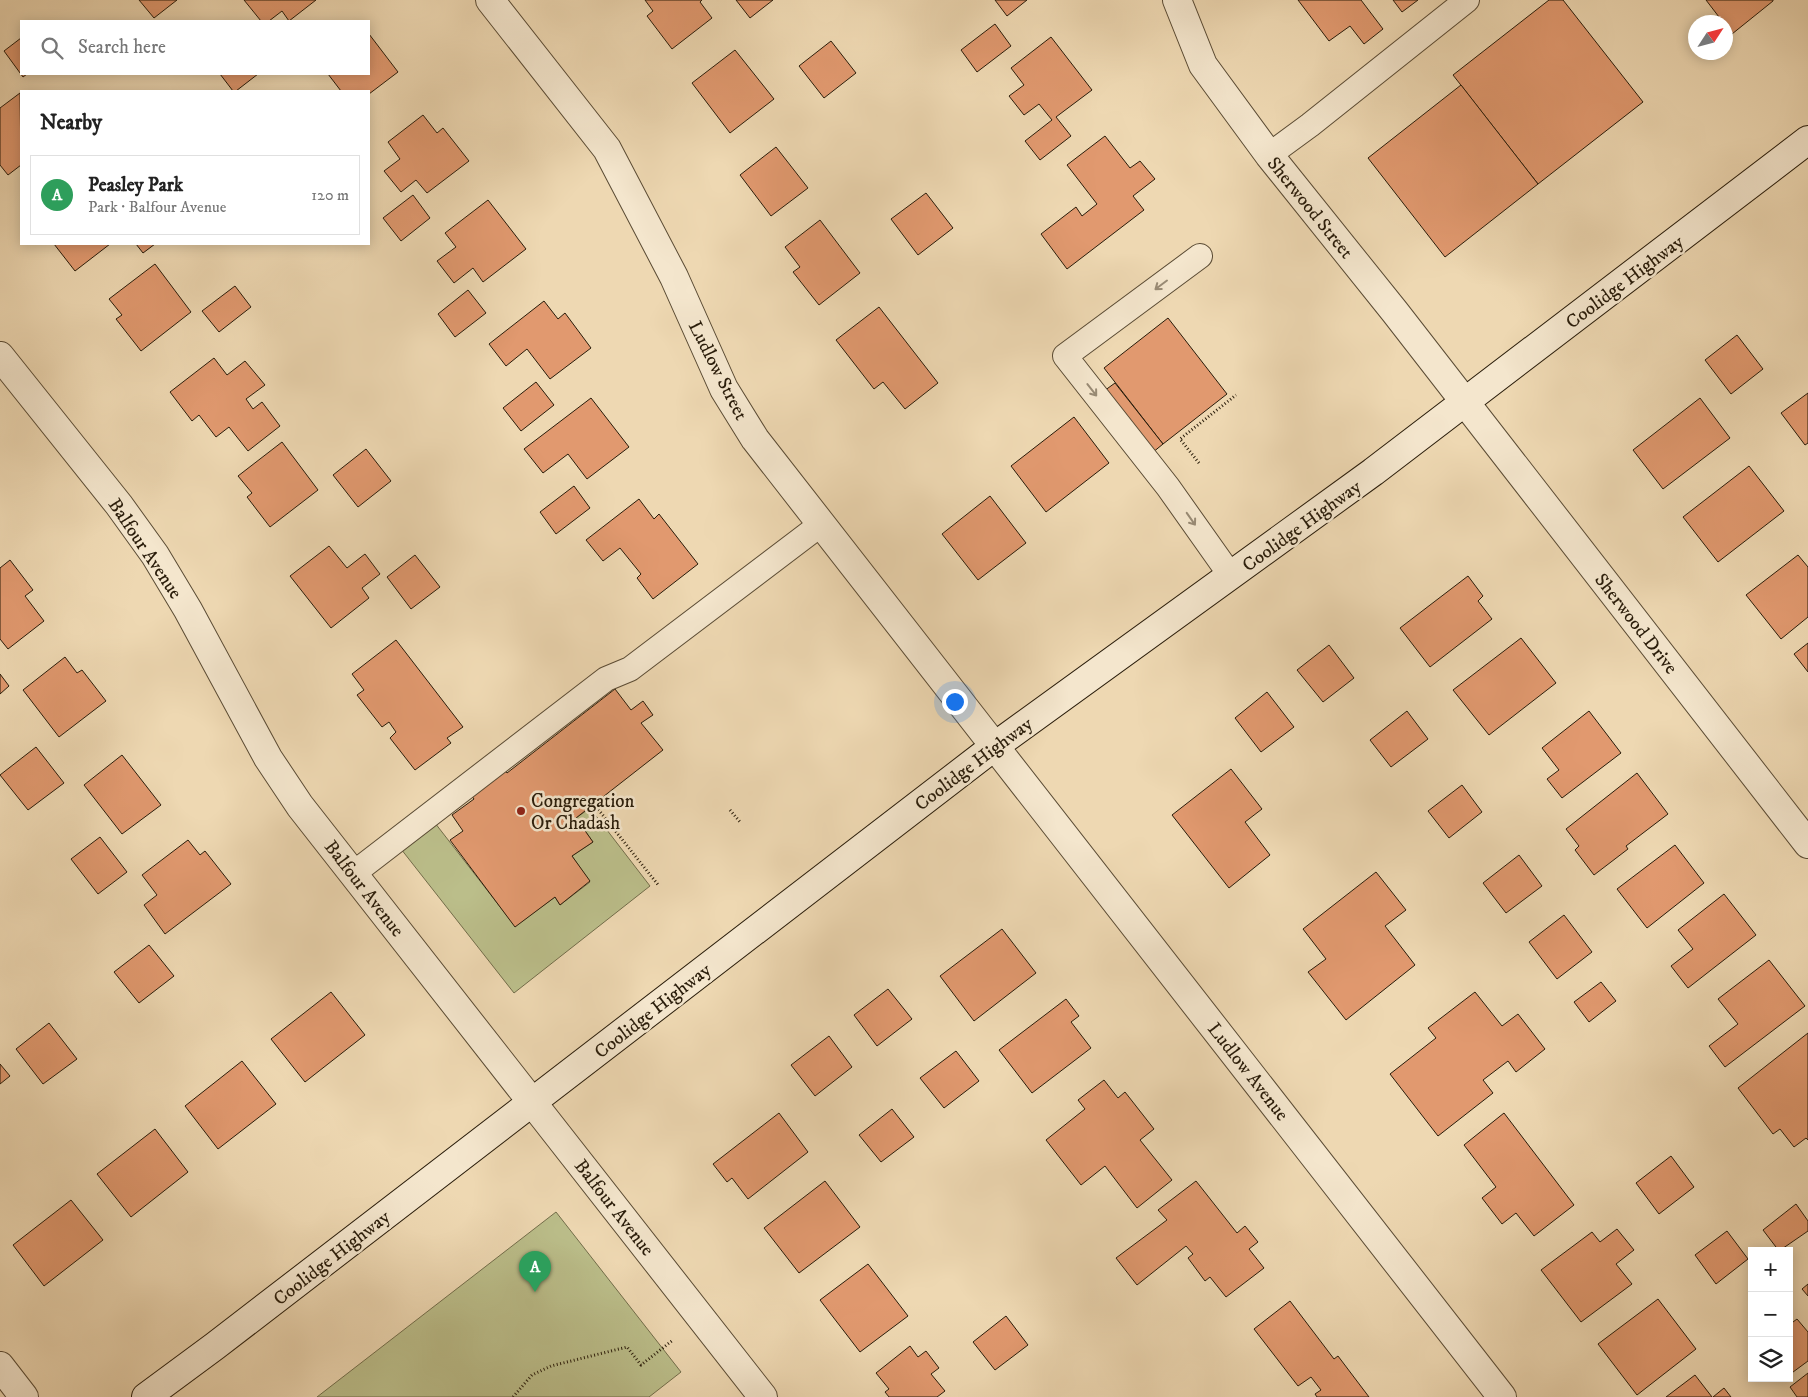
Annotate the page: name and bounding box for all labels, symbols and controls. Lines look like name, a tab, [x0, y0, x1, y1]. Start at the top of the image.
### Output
north arrow	[1688, 15, 1733, 60]
search box	[20, 20, 370, 75]
icon: search	[38, 34, 66, 62]
text: Search here	[78, 36, 166, 59]
text: Nearby	[40, 110, 102, 136]
street label: Sherwood Street	[1262, 152, 1358, 263]
text: Peasley Park	[88, 174, 183, 197]
text: A	[52, 185, 62, 205]
text: 120 m	[311, 185, 349, 205]
text: Park · Balfour Avenue	[88, 197, 226, 217]
street label: Coolidge Highway	[1562, 230, 1689, 334]
one-way arrow	[1155, 280, 1168, 291]
street label: Ludlow Street	[683, 317, 753, 424]
one-way arrow	[1087, 383, 1098, 396]
street label: Coolidge Highway	[1238, 475, 1367, 577]
street label: Balfour Avenue	[103, 494, 187, 604]
one-way arrow	[1186, 512, 1196, 526]
street label: Sherwood Drive	[1589, 569, 1682, 679]
your location	[942, 689, 968, 715]
street label: Coolidge Highway	[911, 712, 1038, 816]
place label: Congregation Or Chadash	[531, 790, 635, 835]
marker: Congregation Or Chadash	[515, 805, 527, 817]
street label: Balfour Avenue	[319, 836, 409, 942]
street label: Coolidge Highway	[590, 958, 716, 1064]
street label: Ludlow Avenue	[1202, 1018, 1293, 1126]
street label: Balfour Avenue	[569, 1155, 659, 1261]
street label: Coolidge Highway	[269, 1205, 395, 1311]
map controls	[1748, 1247, 1793, 1382]
button: +	[1748, 1247, 1793, 1292]
pin: A	[519, 1251, 551, 1292]
button: −	[1748, 1292, 1793, 1337]
button: layers	[1748, 1337, 1793, 1382]

